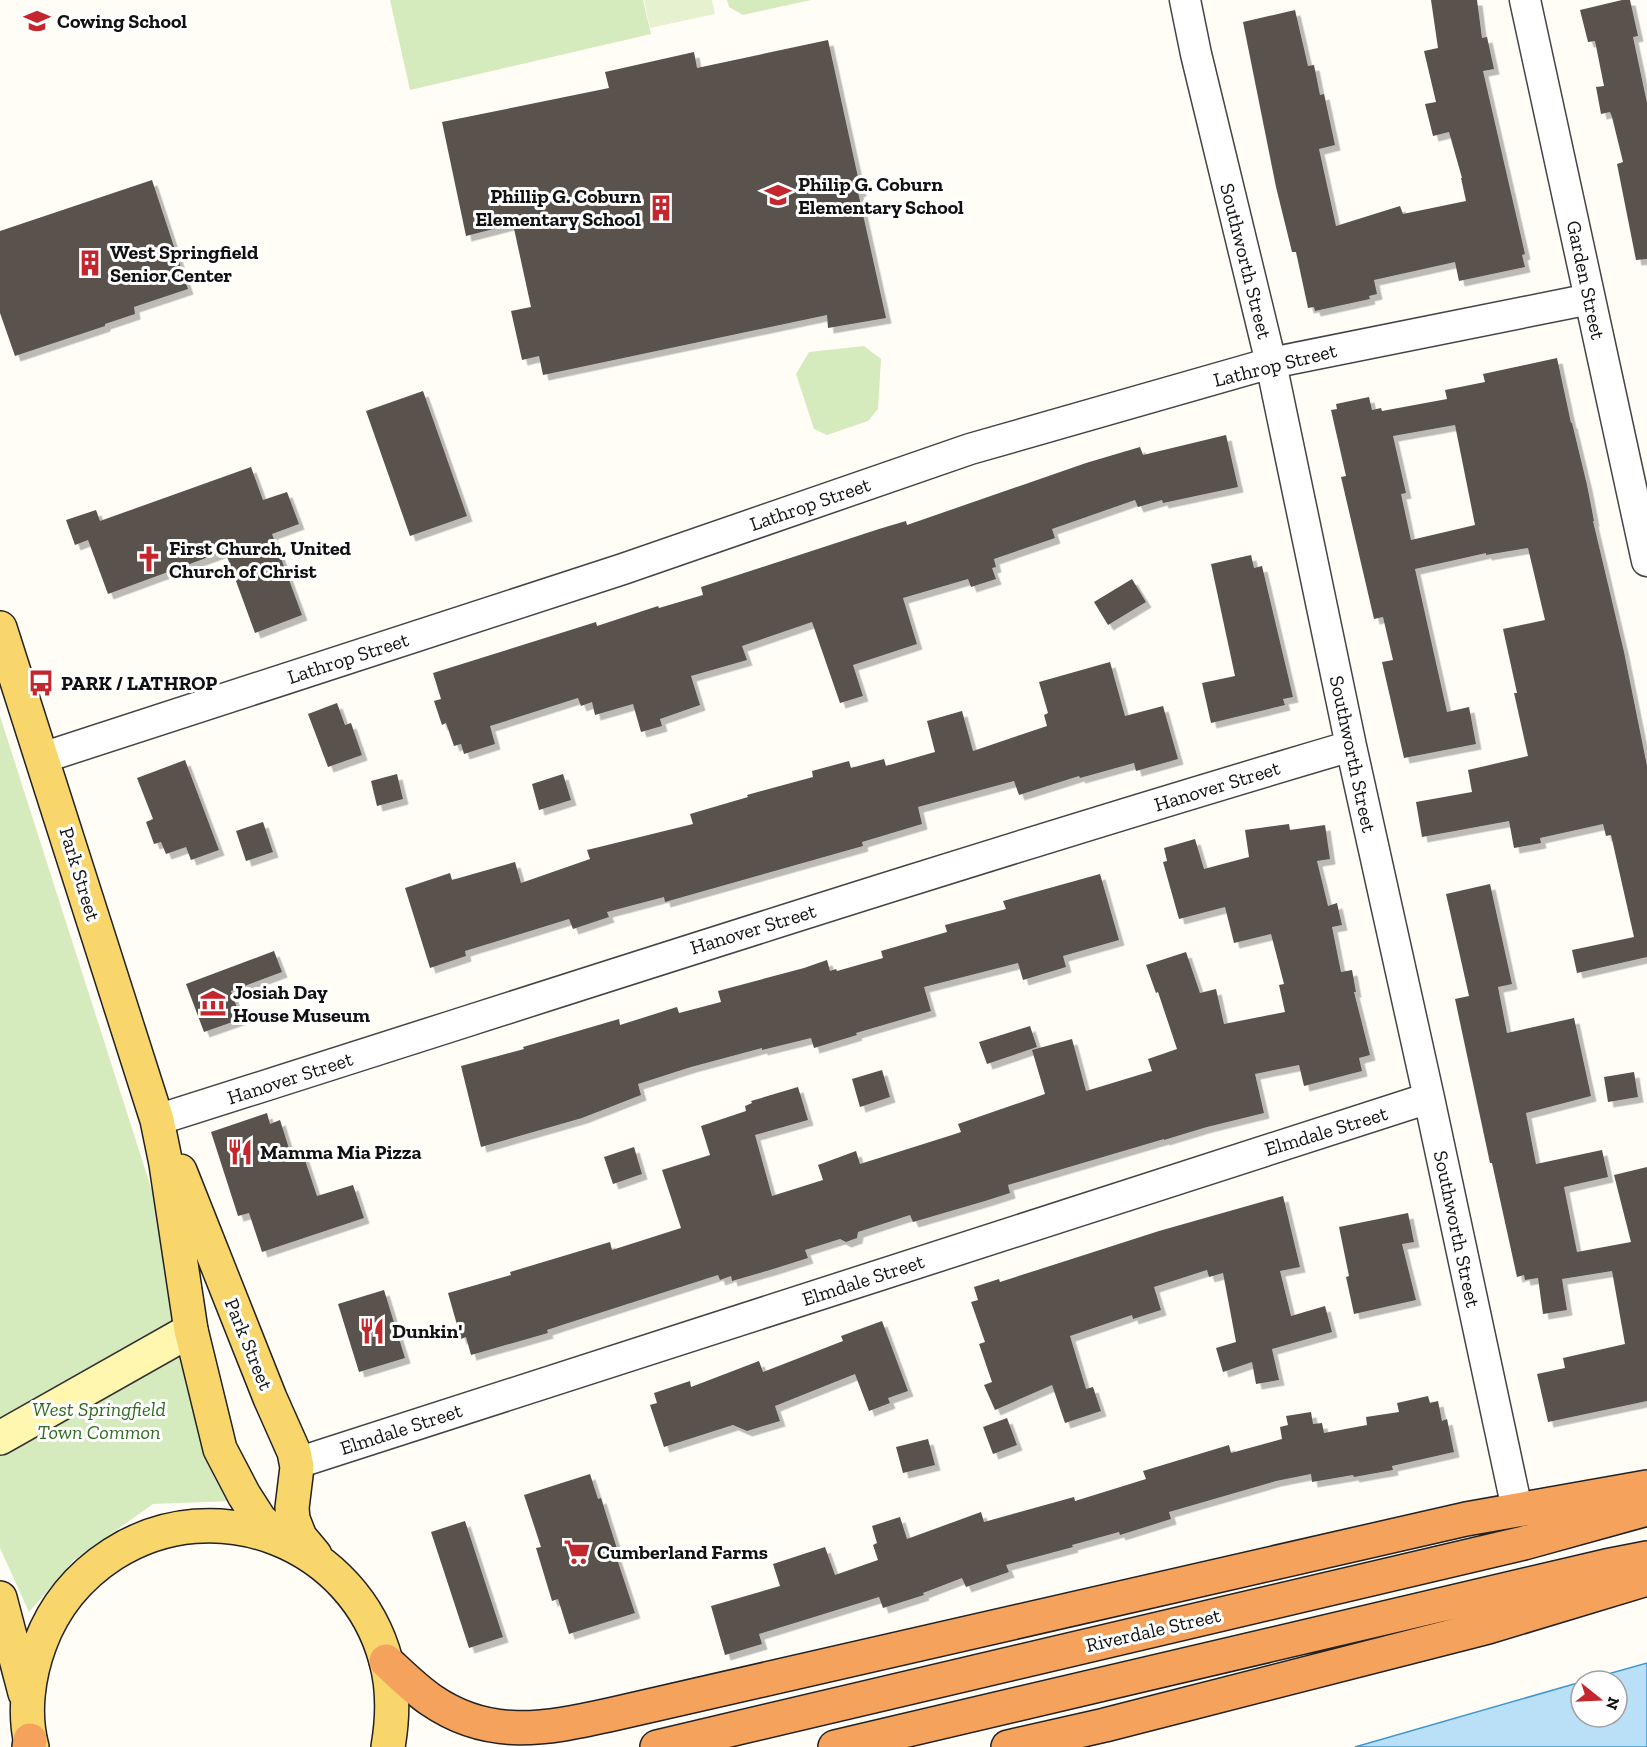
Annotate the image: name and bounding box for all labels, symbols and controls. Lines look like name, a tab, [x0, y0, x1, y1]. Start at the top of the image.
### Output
school or university icon: Cowing School	[22, 6, 52, 36]
place label: Cowing School	[57, 9, 187, 33]
place label: Philip G. Coburn Elementary School	[798, 172, 964, 219]
school or university icon: Philip G. Coburn Elementary School	[763, 180, 793, 210]
street label: Southworth Street	[1215, 181, 1277, 342]
place label: Phillip G. Coburn Elementary School	[475, 184, 641, 231]
building icon: Phillip G. Coburn Elementary School	[646, 193, 676, 223]
street label: Garden Street	[1562, 218, 1610, 342]
place label: West Springfield Senior Center	[110, 240, 259, 287]
building icon: West Springfield Senior Center	[75, 248, 105, 278]
street label: Lathrop Street	[1211, 338, 1340, 392]
street label: Lathrop Street	[746, 472, 874, 536]
place label: First Church, United Church of Christ	[169, 536, 352, 583]
church icon: First Church, United Church of Christ	[134, 544, 164, 574]
street label: Lathrop Street	[284, 627, 412, 689]
bus stop icon: PARK / LATHROP	[26, 668, 56, 698]
place label: PARK / LATHROP	[61, 671, 217, 695]
street label: Southworth Street	[1325, 673, 1381, 835]
street label: Hanover Street	[1151, 755, 1283, 817]
street label: Park Street	[54, 824, 106, 924]
street label: Hanover Street	[687, 898, 819, 960]
place label: Josiah Day House Museum	[233, 980, 370, 1027]
museum icon: Josiah Day House Museum	[198, 988, 228, 1018]
street label: Hanover Street	[224, 1046, 356, 1110]
street label: Elmdale Street	[1262, 1101, 1391, 1161]
restaurant icon: Mamma Mia Pizza	[225, 1137, 255, 1167]
place label: Mamma Mia Pizza	[260, 1140, 422, 1164]
street label: Southworth Street	[1429, 1148, 1485, 1310]
street label: Elmdale Street	[799, 1249, 928, 1311]
street label: Park Street	[220, 1295, 278, 1394]
restaurant icon: Dunkin'	[357, 1316, 387, 1346]
place label: Dunkin'	[392, 1319, 462, 1343]
park label: West Springfield Town Common	[32, 1397, 166, 1444]
street label: Elmdale Street	[337, 1398, 466, 1460]
supermarket icon: Cumberland Farms	[562, 1537, 592, 1567]
place label: Cumberland Farms	[597, 1540, 768, 1564]
street label: Riverdale Street	[1083, 1603, 1223, 1657]
north arrow	[1569, 1669, 1629, 1729]
text: N	[1602, 1695, 1624, 1712]

